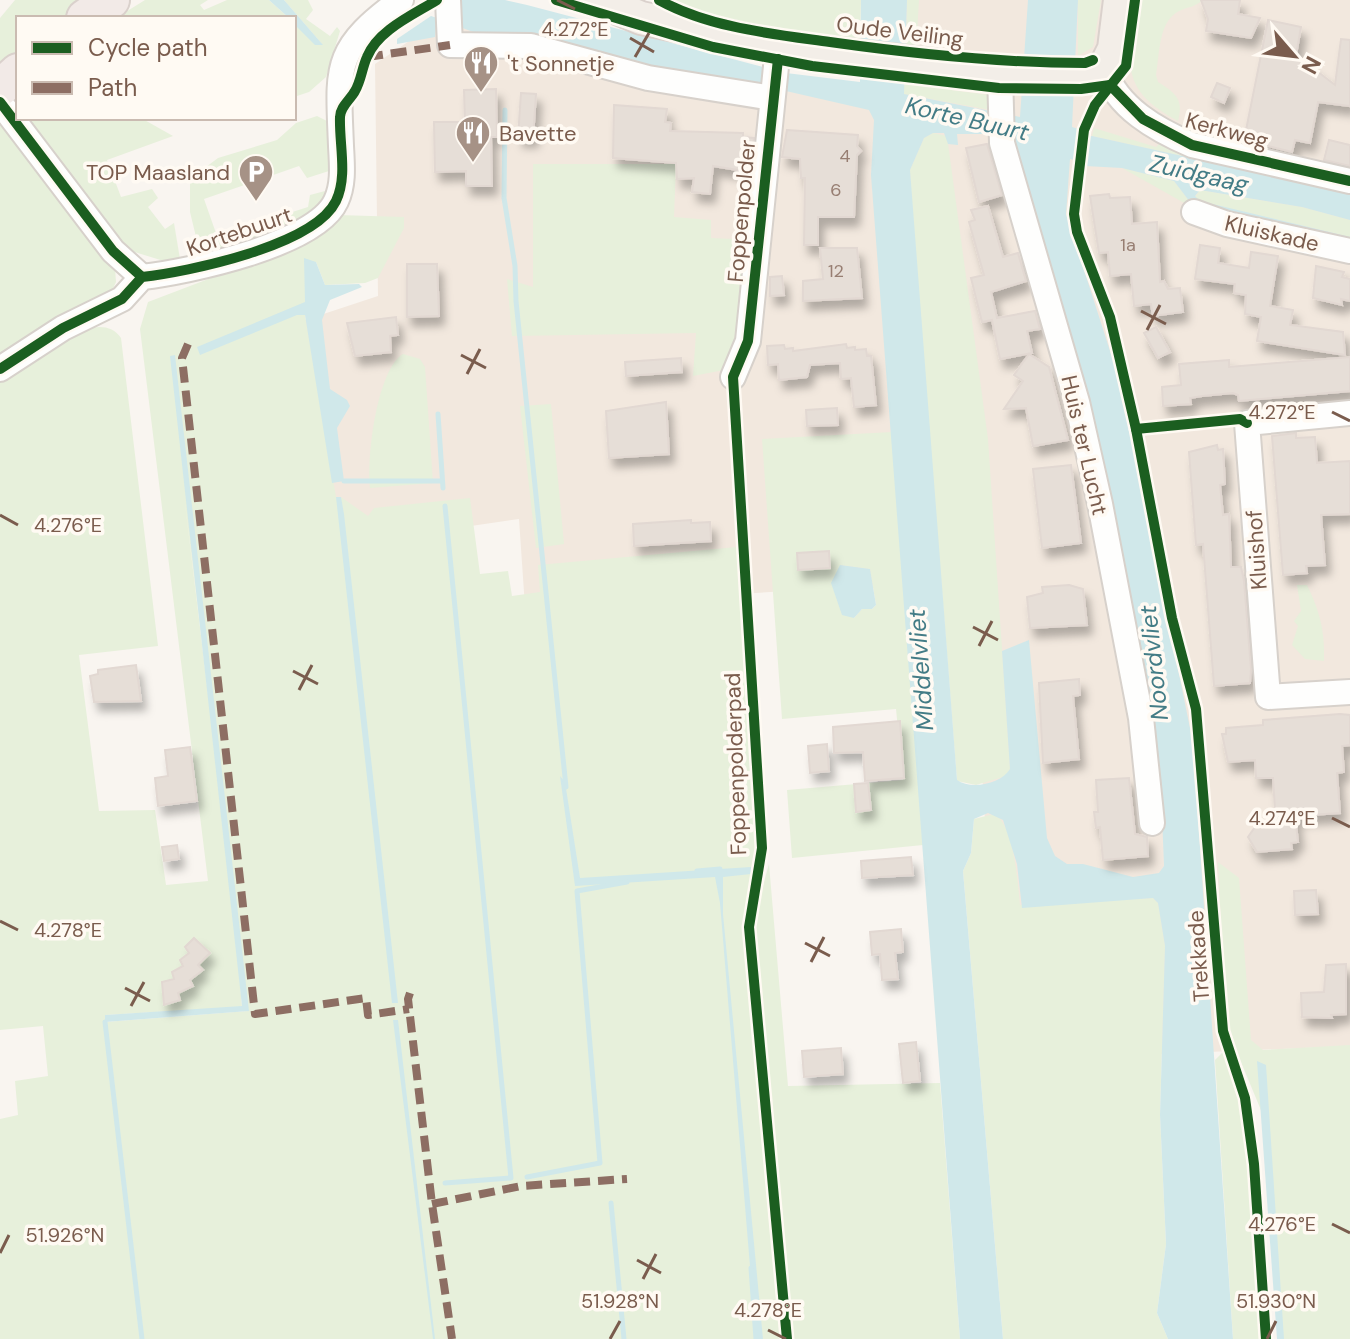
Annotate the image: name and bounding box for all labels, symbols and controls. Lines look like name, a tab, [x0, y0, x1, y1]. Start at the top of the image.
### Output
street label: Oude Veiling	[835, 9, 965, 54]
legend	[16, 16, 296, 120]
text: 4.272°E	[541, 16, 609, 42]
north arrow	[1254, 16, 1334, 96]
text: Cycle path	[88, 32, 207, 63]
restaurant icon: 't Sonnetje	[462, 44, 500, 94]
place label: 't Sonnetje	[507, 49, 615, 78]
text: N	[1295, 51, 1328, 79]
text: Path	[88, 72, 137, 103]
water label: Korte Buurt	[902, 89, 1033, 148]
street label: Kerkweg	[1182, 105, 1272, 155]
restaurant icon: Bavette	[454, 114, 492, 164]
place label: Bavette	[499, 119, 576, 148]
street label: Foppenpolder	[721, 138, 762, 284]
house number: 4	[840, 144, 851, 168]
water label: Zuidgaag	[1147, 147, 1252, 200]
parking icon: TOP Maasland	[237, 153, 275, 203]
place label: TOP Maasland	[86, 158, 230, 187]
house number: 6	[830, 178, 842, 202]
street label: Kortebuurt	[182, 200, 296, 263]
street label: Kluiskade	[1222, 209, 1322, 258]
house number: 1a	[1120, 233, 1136, 257]
house number: 12	[828, 259, 844, 283]
street label: Huis ter Lucht	[1054, 372, 1115, 518]
text: 4.272°E	[1248, 399, 1316, 425]
street label: Kluishof	[1239, 509, 1274, 591]
text: 4.276°E	[34, 512, 102, 538]
water label: Noordvliet	[1132, 603, 1175, 722]
water label: Middelvliet	[901, 607, 940, 732]
street label: Foppenpolderpad	[718, 672, 753, 856]
text: 4.274°E	[1248, 805, 1316, 831]
street label: Trekkade	[1181, 909, 1216, 1003]
text: 4.278°E	[34, 917, 102, 943]
text: 4.276°E	[1248, 1211, 1316, 1237]
text: 51.926°N	[26, 1222, 104, 1248]
text: 51.928°N	[581, 1288, 659, 1314]
text: 51.930°N	[1236, 1288, 1316, 1314]
text: 4.278°E	[734, 1297, 802, 1323]

